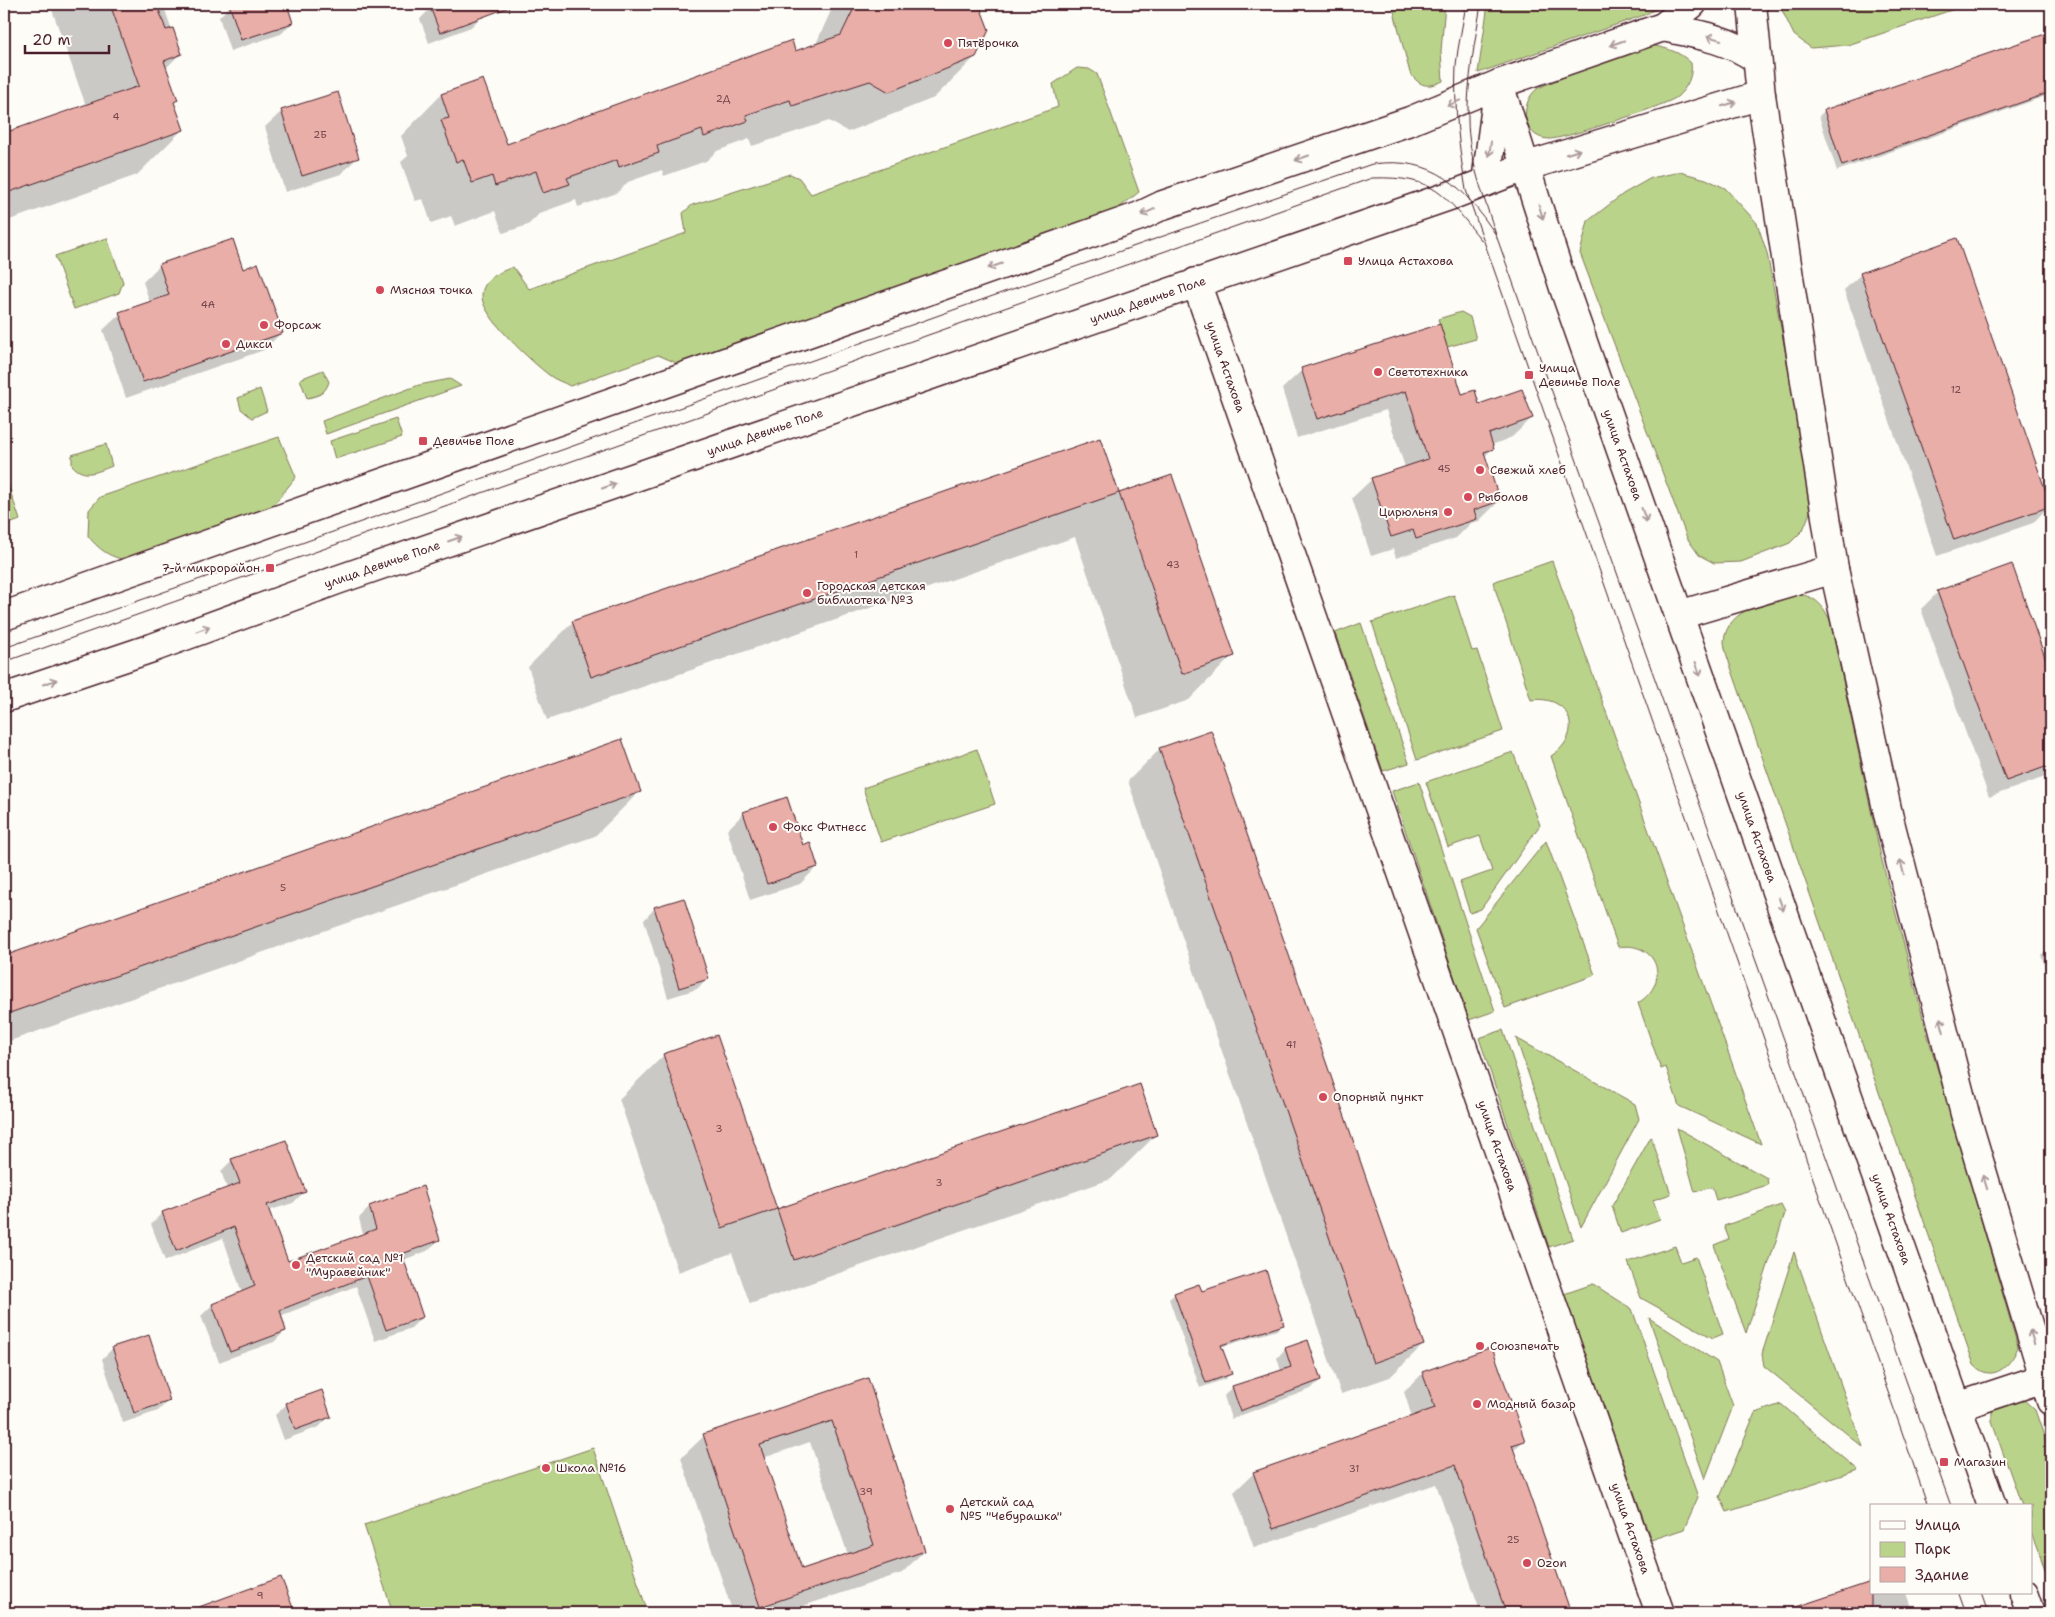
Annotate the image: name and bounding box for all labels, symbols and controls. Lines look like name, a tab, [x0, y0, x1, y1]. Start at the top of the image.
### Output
scale bar	[25, 22, 109, 54]
text: 20 m	[32, 30, 71, 50]
one-way arrow	[1707, 33, 1723, 42]
place label: Пятёрочка	[958, 35, 1019, 51]
marker: Пятёрочка	[942, 37, 954, 49]
one-way arrow	[1609, 39, 1625, 48]
house number: 2Д	[716, 92, 731, 105]
one-way arrow	[1447, 99, 1462, 109]
one-way arrow	[1720, 99, 1736, 109]
house number: 4	[113, 110, 120, 123]
house number: 2Б	[313, 128, 327, 141]
one-way arrow	[1485, 141, 1495, 157]
one-way arrow	[1565, 146, 1581, 156]
one-way arrow	[1294, 154, 1310, 163]
one-way arrow	[1536, 204, 1546, 220]
one-way arrow	[1141, 208, 1156, 217]
place label: Улица Астахова	[1358, 253, 1454, 269]
marker: Улица Астахова	[1342, 255, 1354, 267]
one-way arrow	[988, 262, 1004, 272]
street label: улица Девичье Поле	[1087, 273, 1208, 328]
place label: Мясная точка	[390, 282, 473, 298]
marker: Мясная точка	[374, 284, 386, 296]
house number: 4А	[201, 298, 215, 311]
place label: Форсаж	[274, 317, 321, 333]
marker: Форсаж	[258, 319, 270, 331]
street label: улица Астахова	[1202, 319, 1249, 415]
place label: Дикси	[236, 336, 273, 352]
marker: Дикси	[220, 338, 232, 350]
place label: Улица Девичье Поле	[1539, 360, 1621, 390]
place label: Светотехника	[1388, 364, 1469, 380]
marker: Светотехника	[1372, 366, 1384, 378]
marker: Улица Девичье Поле	[1523, 369, 1535, 381]
house number: 12	[1951, 383, 1961, 396]
street label: улица Девичье Поле	[705, 405, 825, 460]
street label: улица Астахова	[1599, 407, 1646, 503]
place label: Девичье Поле	[433, 433, 515, 449]
marker: Девичье Поле	[417, 435, 429, 447]
house number: 45	[1438, 462, 1450, 475]
place label: Свежий хлеб	[1490, 462, 1566, 478]
marker: Свежий хлеб	[1474, 464, 1486, 476]
one-way arrow	[601, 481, 616, 490]
place label: Рыболов	[1478, 489, 1528, 505]
marker: Рыболов	[1462, 491, 1474, 503]
place label: Цирюльня	[1379, 504, 1438, 520]
marker: Цирюльня	[1442, 506, 1454, 518]
one-way arrow	[1640, 507, 1649, 523]
one-way arrow	[447, 534, 463, 543]
street label: улица Девичье Поле	[322, 537, 442, 592]
house number: 1	[854, 548, 858, 561]
house number: 43	[1166, 558, 1180, 571]
place label: 7-й микрорайон	[161, 560, 260, 576]
marker: 7-й микрорайон	[264, 562, 276, 574]
place label: Городская детская библиотека №3	[817, 578, 926, 608]
marker: Городская детская библиотека №3	[801, 587, 813, 599]
one-way arrow	[195, 624, 211, 633]
one-way arrow	[1694, 660, 1703, 676]
one-way arrow	[42, 677, 57, 686]
street label: улица Астахова	[1734, 789, 1780, 885]
place label: Фокс Фитнесс	[783, 819, 867, 835]
marker: Фокс Фитнесс	[767, 821, 779, 833]
one-way arrow	[1897, 860, 1906, 876]
house number: 5	[280, 881, 286, 894]
one-way arrow	[1777, 896, 1786, 912]
one-way arrow	[1937, 1017, 1946, 1033]
house number: 41	[1286, 1038, 1296, 1051]
place label: Опорный пункт	[1333, 1089, 1424, 1105]
marker: Опорный пункт	[1317, 1091, 1329, 1103]
street label: улица Астахова	[1474, 1098, 1521, 1194]
house number: 3	[716, 1122, 723, 1135]
street label: улица Астахова	[1868, 1171, 1915, 1267]
one-way arrow	[1980, 1174, 1989, 1190]
house number: 3	[936, 1176, 943, 1189]
place label: Детский сад №1 "Муравейник"	[306, 1250, 404, 1280]
marker: Детский сад №1 "Муравейник"	[290, 1259, 302, 1271]
one-way arrow	[2027, 1330, 2036, 1346]
place label: Союзпечать	[1490, 1338, 1559, 1354]
marker: Союзпечать	[1474, 1340, 1486, 1352]
place label: Модный базар	[1487, 1396, 1576, 1412]
marker: Модный базар	[1471, 1398, 1483, 1410]
place label: Магазин	[1954, 1454, 2006, 1470]
marker: Магазин	[1938, 1456, 1950, 1468]
place label: Школа №16	[556, 1460, 626, 1476]
marker: Школа №16	[540, 1462, 552, 1474]
house number: 31	[1349, 1462, 1359, 1475]
street label: улица Астахова	[1607, 1481, 1654, 1577]
house number: 39	[859, 1485, 873, 1498]
place label: Детский сад №5 "Чебурашка"	[960, 1494, 1062, 1524]
marker: Детский сад №5 "Чебурашка"	[944, 1503, 956, 1515]
legend	[1870, 1504, 2032, 1594]
text: Улица	[1915, 1515, 1961, 1535]
house number: 25	[1507, 1533, 1519, 1546]
text: Парк	[1915, 1539, 1951, 1559]
place label: Ozon	[1537, 1555, 1567, 1571]
marker: Ozon	[1521, 1557, 1533, 1569]
text: Здание	[1915, 1565, 1969, 1585]
house number: 9	[257, 1589, 264, 1602]

